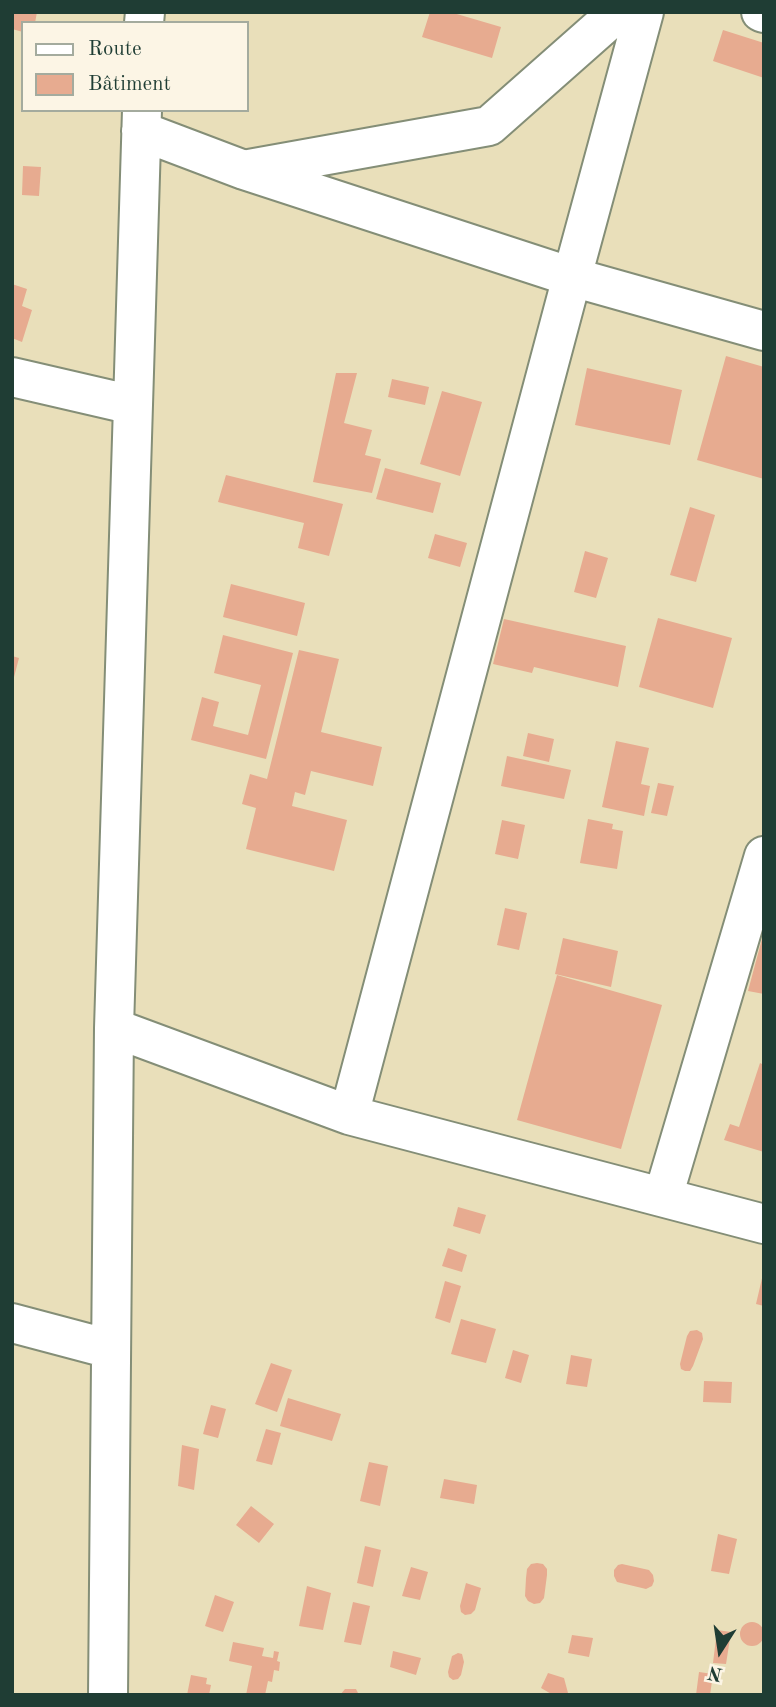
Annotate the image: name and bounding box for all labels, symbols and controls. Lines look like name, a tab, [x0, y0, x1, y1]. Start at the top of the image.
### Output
legend	[21, 21, 248, 112]
text: Route	[88, 39, 142, 60]
text: Bâtiment	[88, 74, 171, 95]
north arrow	[685, 1616, 755, 1686]
text: N	[706, 1661, 725, 1683]

